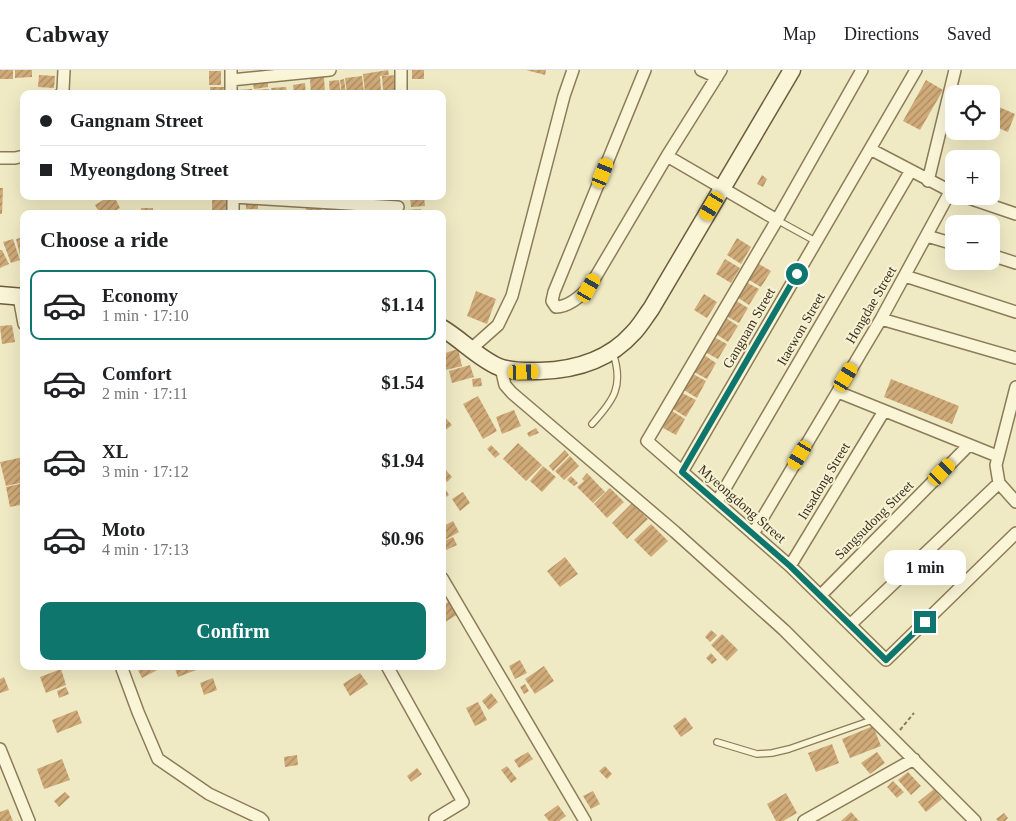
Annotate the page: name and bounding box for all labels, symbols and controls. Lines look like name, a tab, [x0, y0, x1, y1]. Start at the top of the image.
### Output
text: Cabway	[25, 21, 109, 47]
text: Map	[783, 24, 816, 44]
text: Directions	[844, 24, 919, 44]
text: Saved	[947, 24, 991, 44]
map controls	[945, 85, 1000, 270]
button: locate	[945, 85, 1000, 140]
text: Gangnam Street	[70, 110, 203, 131]
button: +	[945, 150, 1000, 205]
car	[590, 156, 615, 190]
text: Myeongdong Street	[70, 159, 229, 180]
car	[697, 189, 726, 223]
button: −	[945, 215, 1000, 270]
text: Choose a ride	[40, 227, 168, 252]
route start	[786, 263, 808, 285]
street label: Hongdae Street	[843, 264, 899, 346]
car	[575, 271, 602, 305]
icon: car	[42, 283, 87, 328]
text: Economy	[102, 285, 178, 306]
street label: Gangnam Street	[720, 285, 778, 371]
street label: Itaewon Street	[774, 290, 828, 368]
text: $1.14	[381, 294, 424, 315]
text: 1 min · 17:10	[102, 307, 189, 324]
car	[831, 360, 860, 394]
icon: car	[42, 361, 87, 406]
text: Comfort	[102, 363, 172, 384]
car	[508, 364, 539, 380]
text: $1.54	[381, 372, 424, 393]
text: 2 min · 17:11	[102, 385, 188, 402]
car	[785, 438, 814, 472]
icon: car	[42, 439, 87, 484]
street label: Insadong Street	[795, 440, 853, 522]
text: XL	[102, 441, 128, 462]
text: $1.94	[381, 450, 424, 471]
car	[926, 456, 957, 488]
street label: Myeongdong Street	[695, 462, 789, 546]
text: 3 min · 17:12	[102, 463, 189, 480]
street label: Sangsudong Street	[832, 478, 916, 562]
icon: car	[42, 517, 87, 562]
text: Moto	[102, 519, 145, 540]
text: $0.96	[381, 528, 424, 549]
text: 4 min · 17:13	[102, 541, 189, 558]
callout: 1 min	[884, 550, 966, 584]
text: 1 min	[906, 559, 944, 576]
button: Confirm	[40, 602, 426, 660]
route end	[914, 611, 936, 633]

